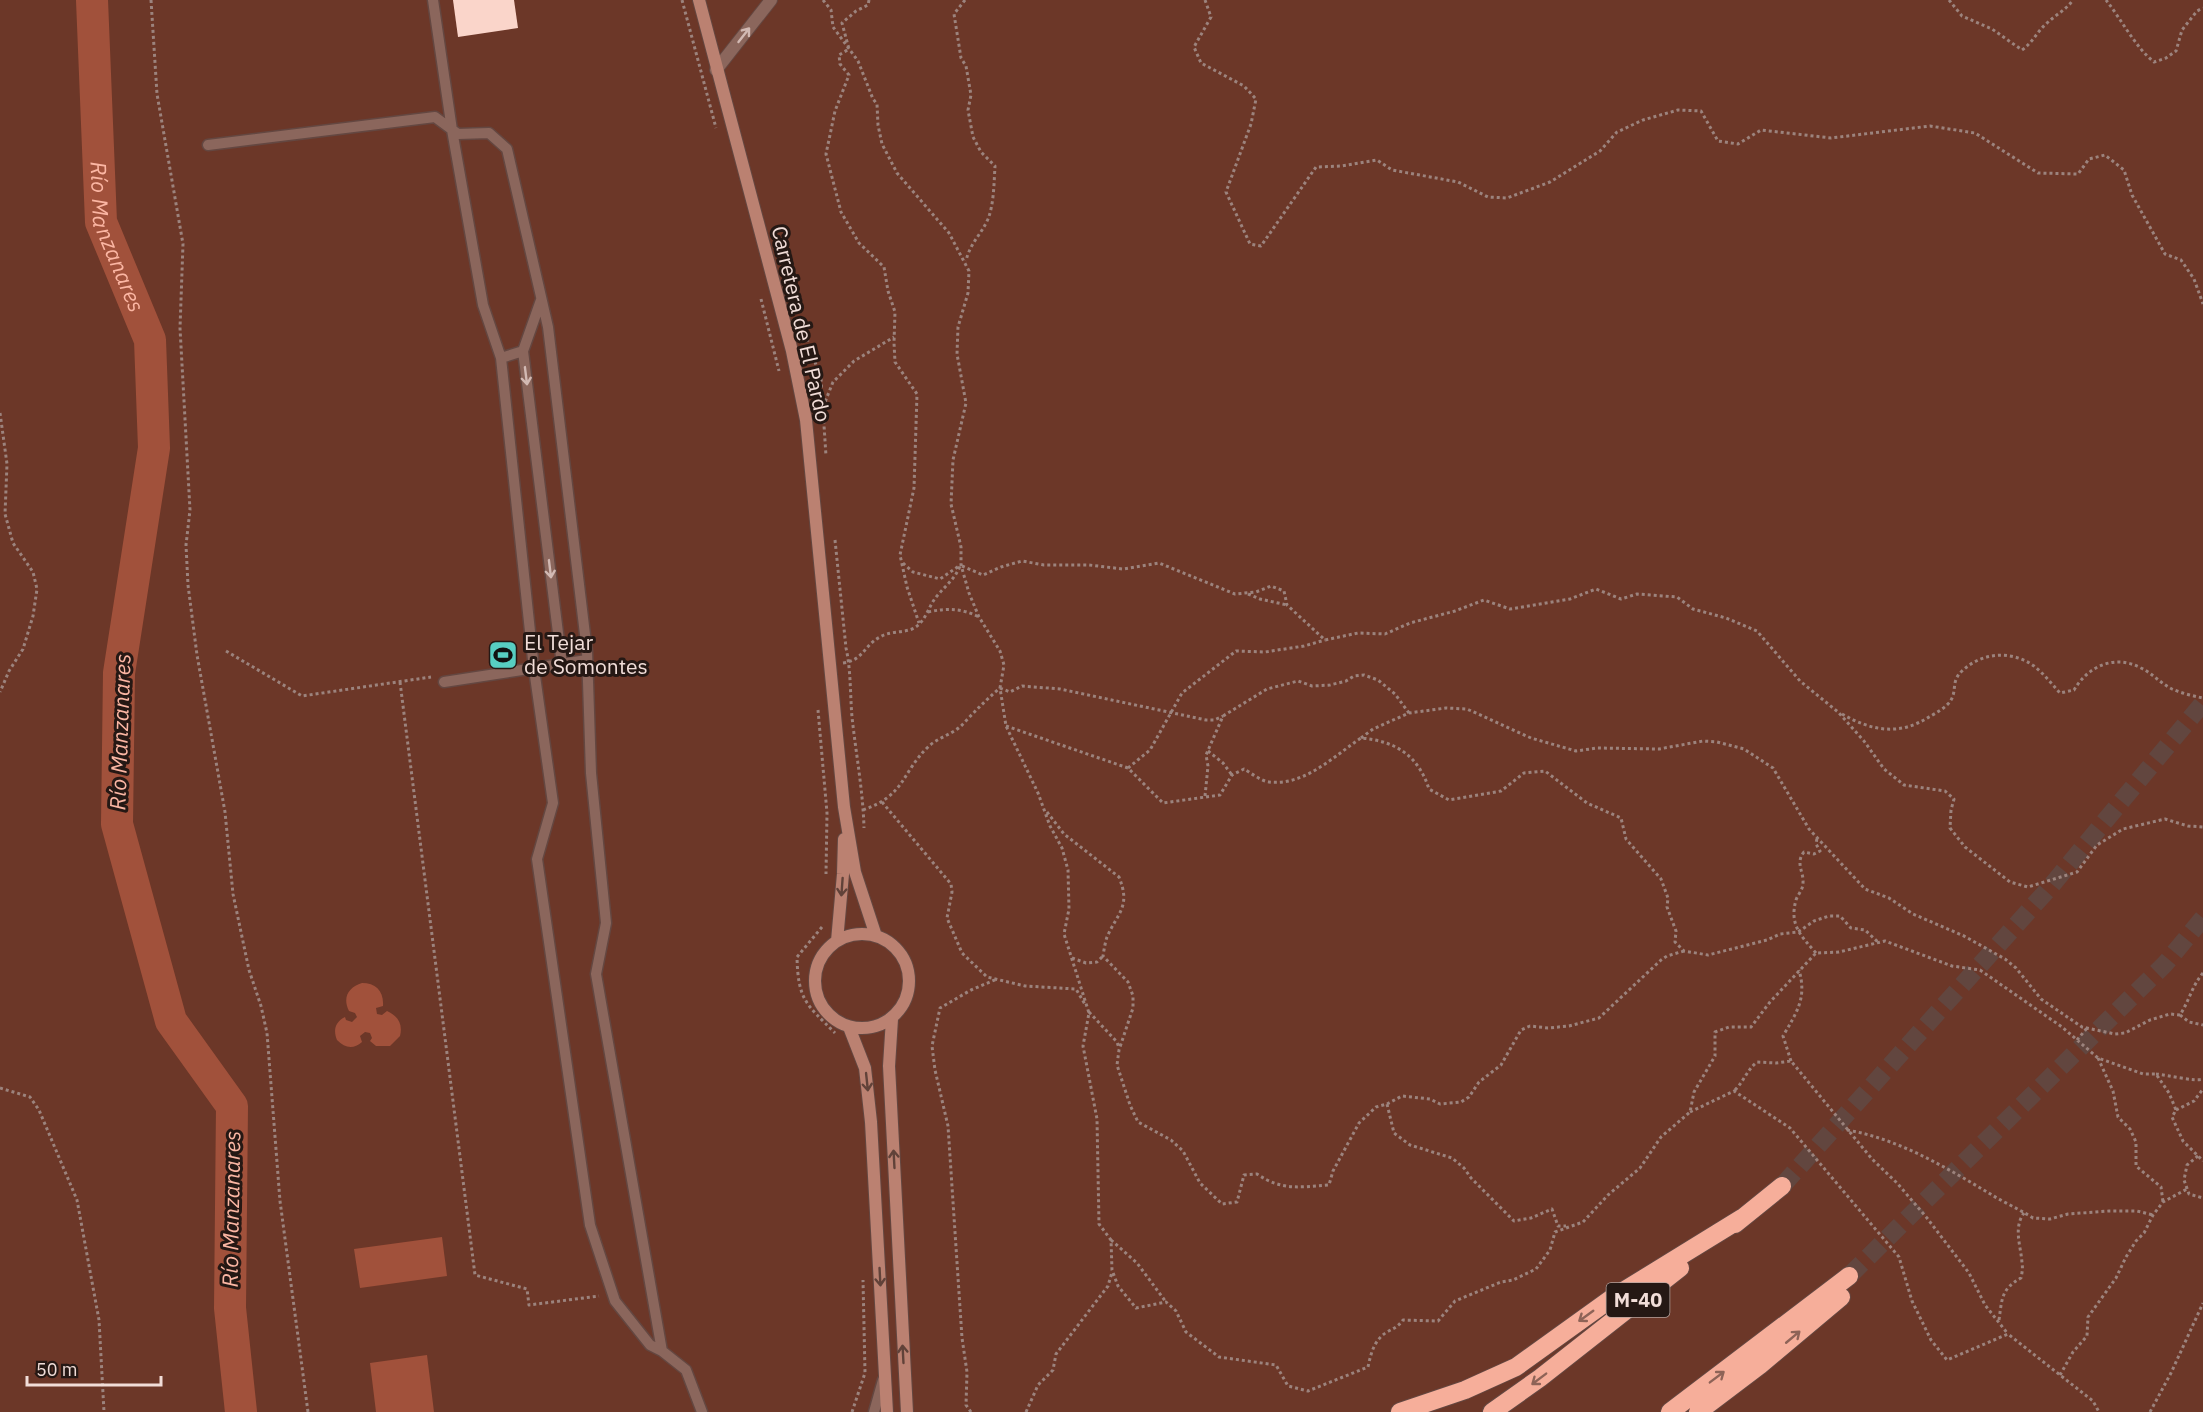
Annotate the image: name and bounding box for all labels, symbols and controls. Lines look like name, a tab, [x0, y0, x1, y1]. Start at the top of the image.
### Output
one-way arrow	[737, 27, 750, 43]
water label: Río Manzanares	[85, 161, 152, 316]
street label: Carretera de El Pardo	[766, 223, 838, 425]
one-way arrow	[520, 366, 531, 385]
one-way arrow	[545, 559, 556, 579]
place label: El Tejar de Somontes	[524, 628, 648, 680]
sports icon: El Tejar de Somontes	[487, 639, 519, 671]
water label: Río Manzanares	[102, 653, 137, 811]
one-way arrow	[836, 876, 847, 896]
one-way arrow	[862, 1072, 873, 1092]
water label: Río Manzanares	[215, 1130, 246, 1288]
one-way arrow	[888, 1149, 899, 1169]
one-way arrow	[875, 1266, 886, 1286]
road number: M-40	[1606, 1283, 1670, 1317]
one-way arrow	[1579, 1310, 1595, 1322]
one-way arrow	[1785, 1330, 1800, 1344]
one-way arrow	[897, 1344, 909, 1364]
scale bar	[27, 1349, 160, 1387]
text: 50 m	[36, 1358, 78, 1381]
one-way arrow	[1708, 1370, 1724, 1383]
one-way arrow	[1531, 1372, 1547, 1385]

